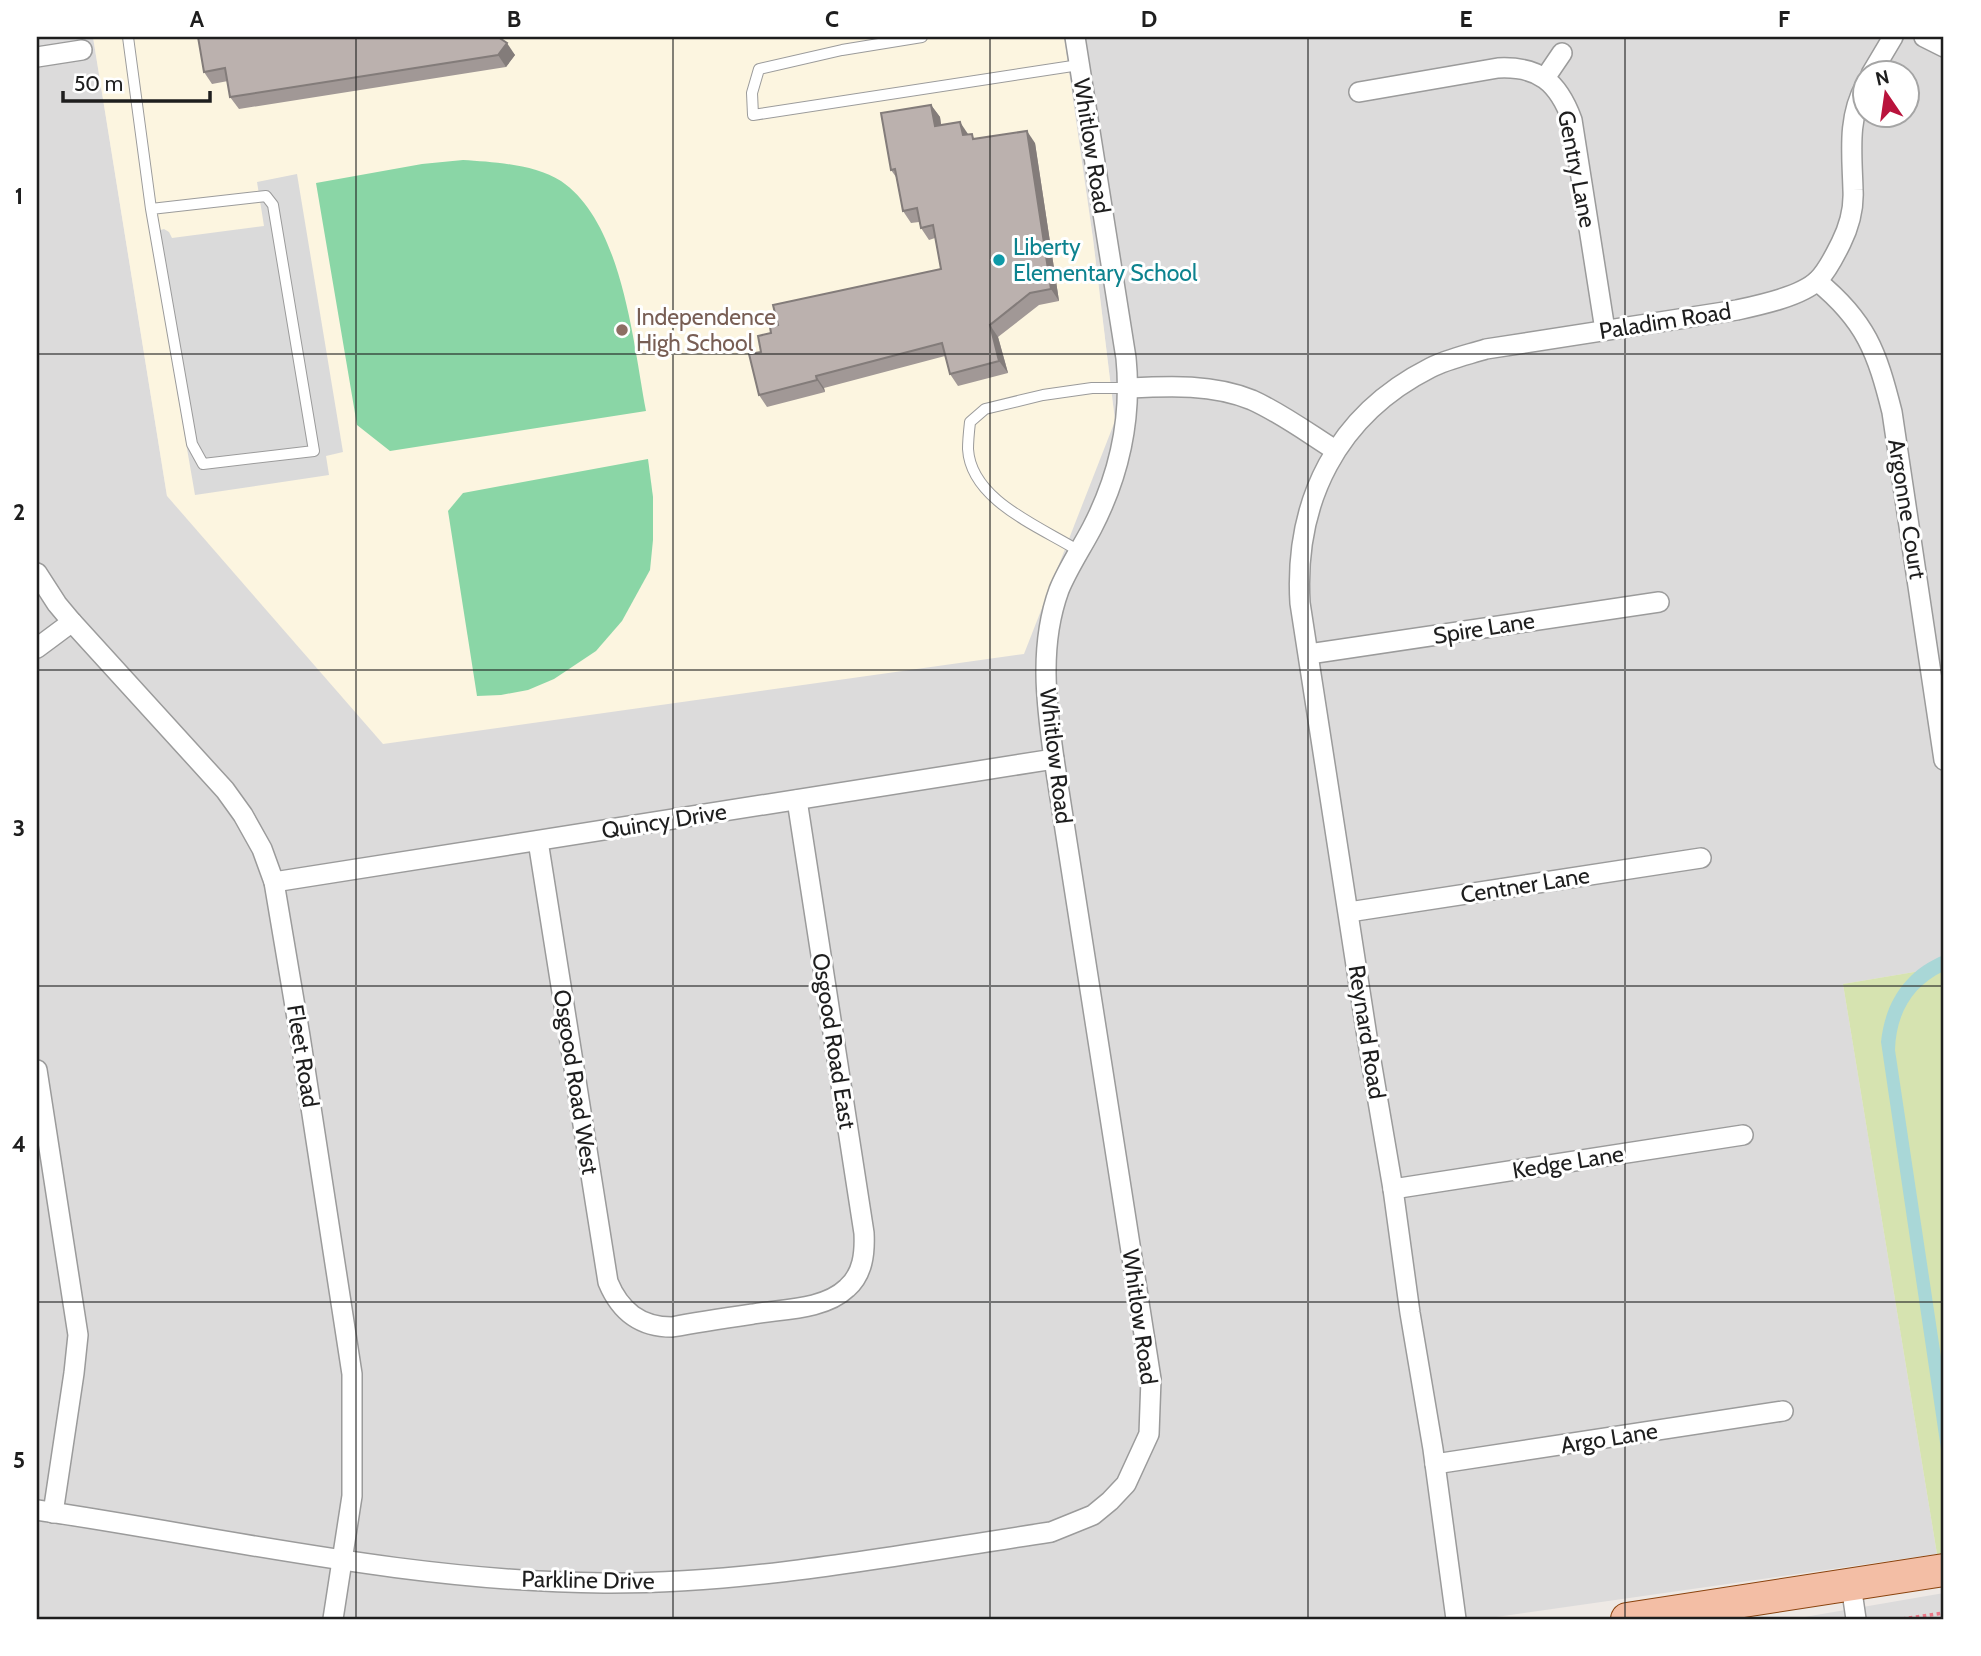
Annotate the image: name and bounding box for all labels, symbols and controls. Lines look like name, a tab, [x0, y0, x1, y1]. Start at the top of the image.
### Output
text: A	[190, 5, 205, 33]
text: B	[507, 5, 521, 33]
text: C	[825, 5, 839, 33]
text: D	[1141, 5, 1157, 33]
text: E	[1459, 5, 1473, 33]
text: F	[1778, 5, 1790, 33]
scale bar	[63, 60, 210, 104]
north arrow	[1852, 60, 1922, 130]
text: N	[1873, 65, 1891, 91]
text: 50 m	[74, 71, 123, 96]
street label: Whitlow Road	[1068, 76, 1116, 216]
street label: Gentry Lane	[1552, 108, 1602, 230]
text: 1	[15, 182, 23, 210]
place label: Liberty Elementary School	[1013, 233, 1198, 287]
marker: Liberty Elementary School	[991, 252, 1007, 268]
street label: Paladim Road	[1597, 297, 1733, 345]
place label: Independence High School	[636, 303, 776, 357]
marker: Independence High School	[614, 322, 630, 338]
street label: Argonne Court	[1882, 437, 1932, 581]
text: 2	[13, 498, 25, 526]
street label: Spire Lane	[1431, 606, 1537, 650]
street label: Whitlow Road	[1034, 687, 1078, 825]
street label: Quincy Drive	[599, 797, 729, 845]
text: 3	[13, 814, 25, 842]
street label: Centner Lane	[1458, 861, 1592, 909]
street label: Osgood Road East	[806, 951, 862, 1131]
street label: Reynard Road	[1343, 963, 1391, 1101]
street label: Osgood Road West	[548, 988, 604, 1177]
street label: Fleet Road	[281, 1003, 325, 1109]
text: 4	[12, 1130, 26, 1158]
street label: Kedge Lane	[1510, 1139, 1626, 1185]
street label: Whitlow Road	[1117, 1247, 1163, 1387]
street label: Argo Lane	[1559, 1416, 1660, 1459]
text: 5	[13, 1446, 25, 1474]
street label: Parkline Drive	[521, 1565, 655, 1595]

